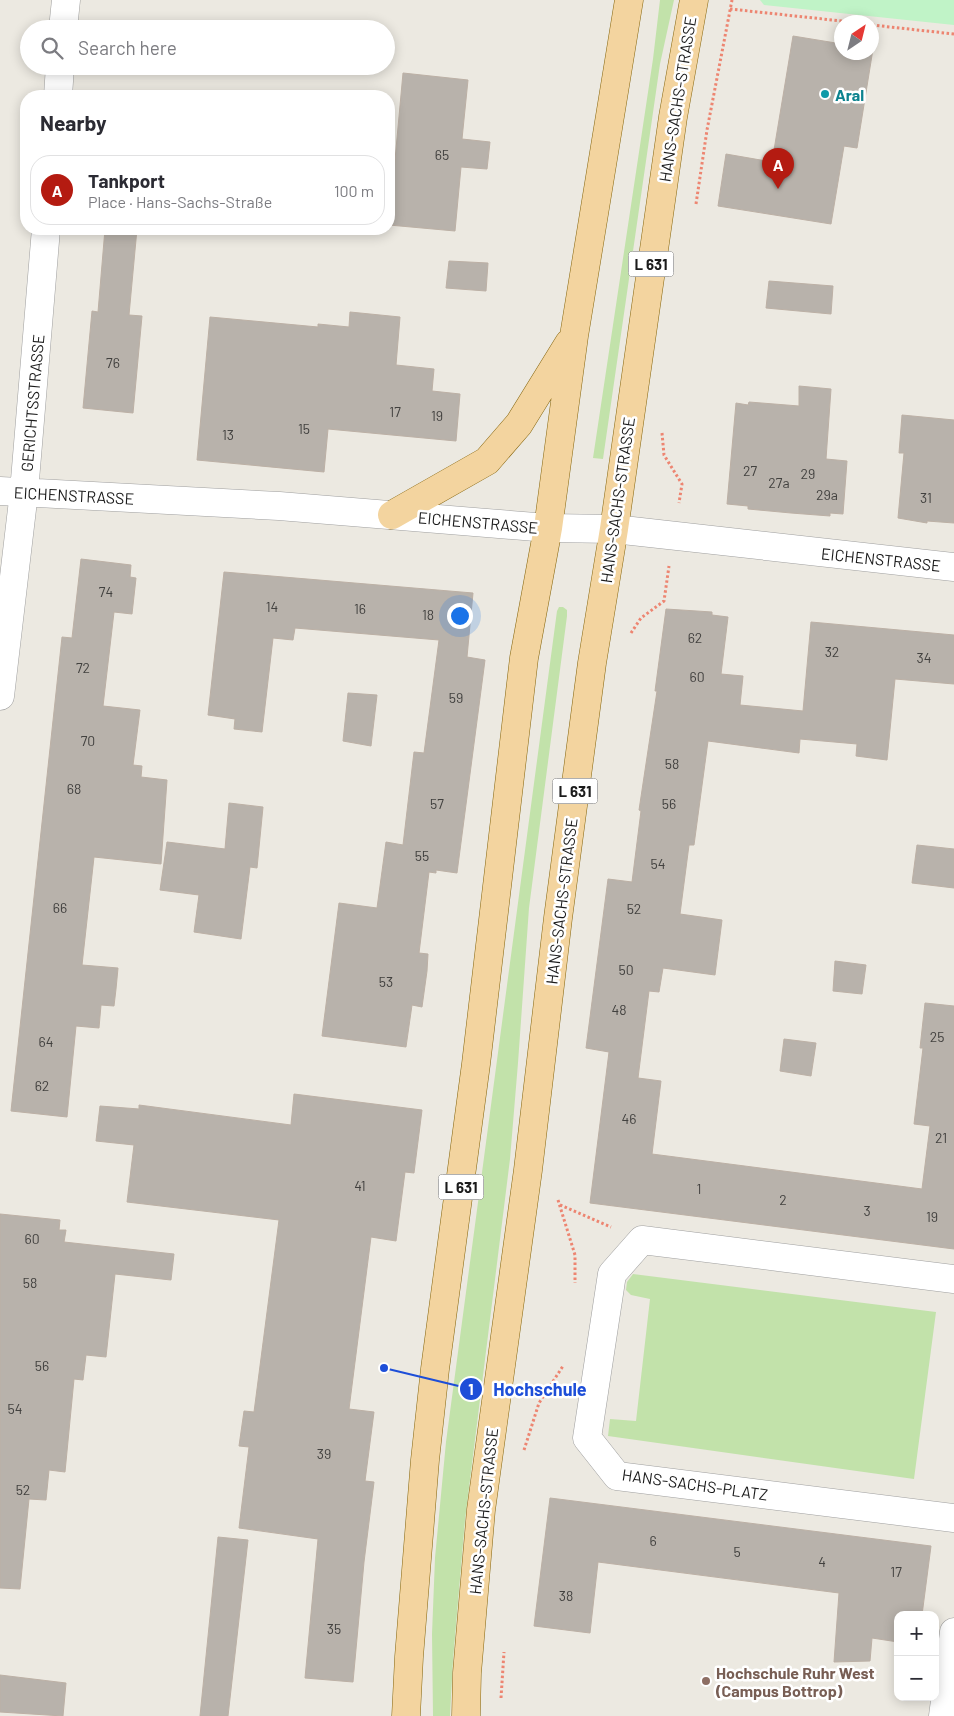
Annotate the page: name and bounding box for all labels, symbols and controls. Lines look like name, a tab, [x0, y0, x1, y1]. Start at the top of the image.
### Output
street label: HANS-SACHS-STRASSE	[655, 15, 699, 183]
north arrow	[834, 15, 879, 60]
search box	[20, 20, 395, 75]
icon: search	[38, 34, 66, 62]
text: Search here	[78, 36, 177, 59]
place label: Aral	[835, 85, 864, 104]
marker: Aral	[819, 88, 831, 100]
text: Nearby	[40, 110, 106, 135]
house number: 65	[435, 146, 449, 163]
pin: A	[762, 148, 794, 189]
text: Tankport	[88, 169, 165, 192]
text: A	[52, 181, 62, 200]
text: 100 m	[334, 181, 374, 200]
text: Place · Hans-Sachs-Straße	[88, 192, 272, 211]
road number: L 631	[628, 252, 674, 276]
street label: GERICHTSSTRASSE	[17, 333, 47, 473]
house number: 76	[106, 354, 120, 371]
house number: 17	[389, 403, 401, 420]
house number: 19	[431, 407, 443, 424]
street label: HANS-SACHS-STRASSE	[596, 416, 638, 584]
house number: 15	[298, 420, 310, 437]
house number: 13	[222, 426, 234, 443]
house number: 27	[743, 462, 757, 479]
house number: 29	[801, 465, 815, 482]
house number: 27a	[768, 474, 790, 491]
street label: EICHENSTRASSE	[13, 482, 135, 508]
house number: 29a	[816, 486, 838, 503]
house number: 31	[920, 489, 932, 506]
street label: EICHENSTRASSE	[417, 507, 539, 537]
street label: EICHENSTRASSE	[820, 543, 942, 575]
house number: 74	[99, 583, 113, 600]
house number: 14	[266, 598, 278, 615]
house number: 16	[354, 600, 366, 617]
your location	[447, 603, 473, 629]
house number: 18	[422, 606, 434, 623]
house number: 62	[688, 629, 702, 646]
house number: 32	[825, 643, 839, 660]
house number: 34	[917, 649, 931, 666]
house number: 72	[76, 659, 90, 676]
house number: 60	[689, 668, 705, 685]
house number: 59	[449, 689, 463, 706]
house number: 70	[81, 732, 95, 749]
house number: 58	[665, 755, 679, 772]
road number: L 631	[552, 778, 598, 804]
house number: 68	[67, 780, 81, 797]
house number: 57	[430, 795, 444, 812]
house number: 56	[662, 795, 676, 812]
street label: HANS-SACHS-STRASSE	[541, 817, 581, 985]
house number: 55	[415, 847, 429, 864]
house number: 54	[651, 855, 665, 872]
house number: 66	[53, 899, 67, 916]
house number: 52	[627, 900, 641, 917]
house number: 50	[618, 961, 634, 978]
house number: 53	[379, 973, 393, 990]
house number: 48	[611, 1001, 627, 1018]
house number: 25	[930, 1028, 944, 1045]
house number: 64	[39, 1033, 53, 1050]
house number: 62	[35, 1077, 49, 1094]
house number: 46	[622, 1110, 636, 1127]
house number: 21	[935, 1129, 947, 1146]
road number: L 631	[438, 1174, 484, 1200]
house number: 41	[354, 1177, 366, 1194]
house number: 1	[697, 1180, 701, 1197]
house number: 2	[779, 1191, 787, 1208]
house number: 3	[863, 1202, 871, 1219]
house number: 19	[926, 1208, 938, 1225]
house number: 60	[24, 1230, 40, 1247]
house number: 58	[23, 1274, 37, 1291]
house number: 56	[35, 1357, 49, 1374]
callout: Hochschule	[459, 1373, 597, 1406]
text: Hochschule	[493, 1378, 587, 1400]
text: 1	[468, 1380, 474, 1398]
house number: 54	[8, 1400, 22, 1417]
street label: HANS-SACHS-STRASSE	[465, 1427, 501, 1595]
house number: 39	[317, 1445, 331, 1462]
street label: HANS-SACHS-PLATZ	[621, 1464, 769, 1504]
house number: 52	[16, 1481, 30, 1498]
house number: 6	[649, 1532, 657, 1549]
house number: 5	[733, 1543, 741, 1560]
house number: 4	[818, 1553, 826, 1570]
house number: 17	[890, 1563, 902, 1580]
house number: 38	[559, 1587, 573, 1604]
map controls	[894, 1611, 939, 1701]
button: +	[894, 1611, 939, 1656]
house number: 35	[327, 1620, 341, 1637]
button: −	[894, 1656, 939, 1701]
place label: Hochschule Ruhr West (Campus Bottrop)	[715, 1663, 875, 1700]
marker: Hochschule Ruhr West (Campus Bottrop)	[700, 1675, 712, 1687]

